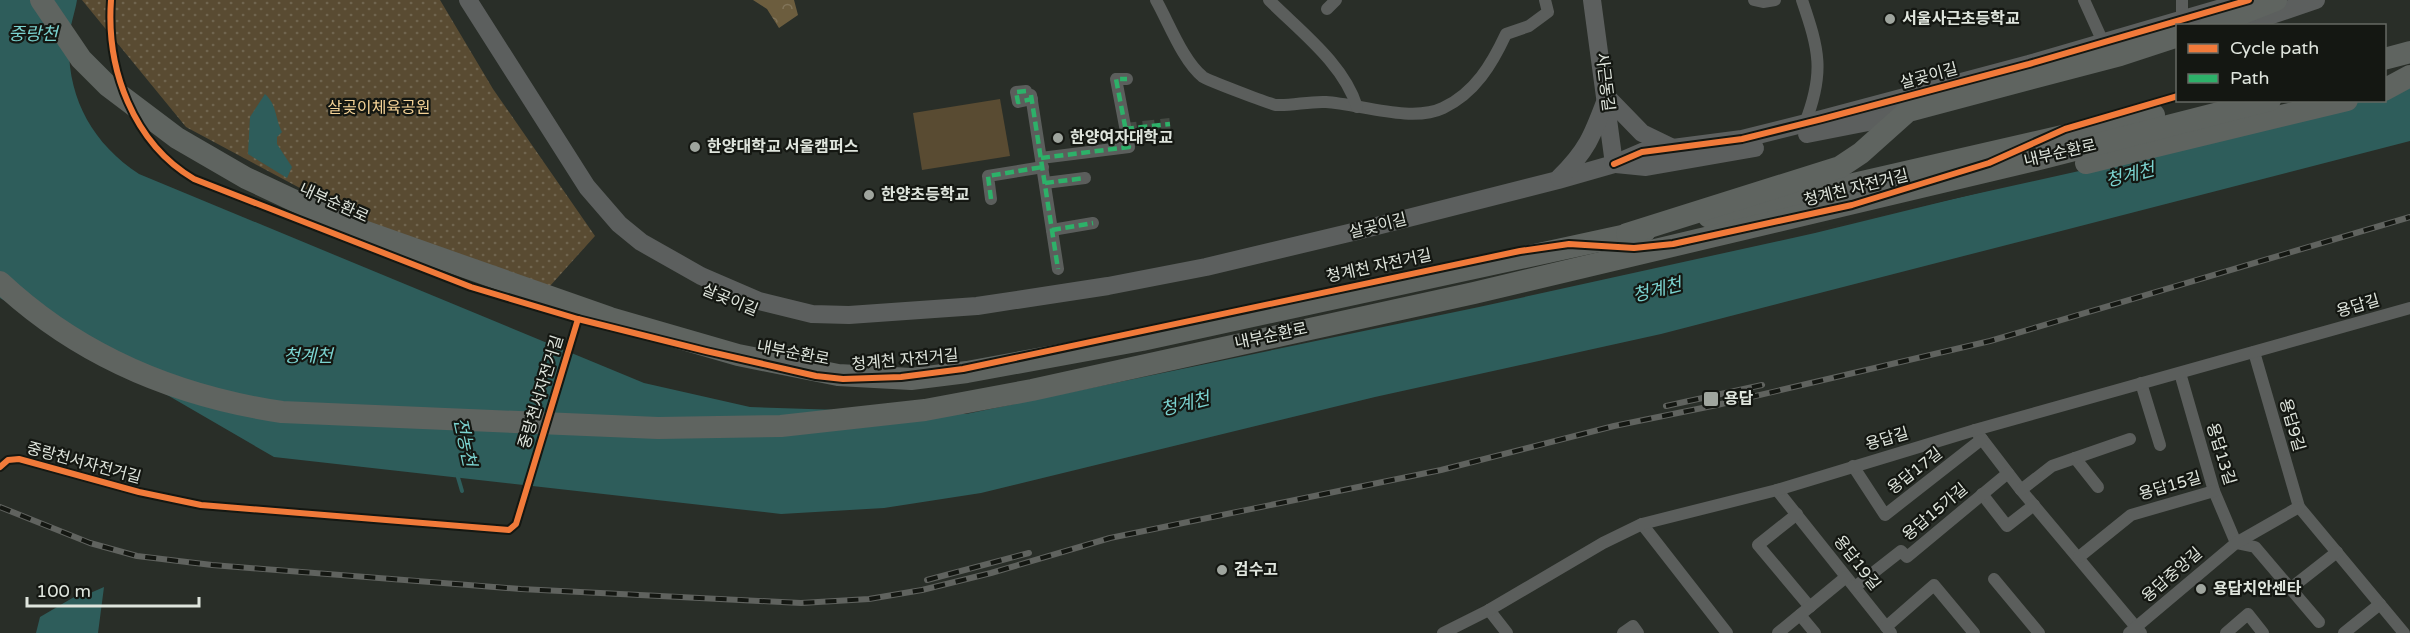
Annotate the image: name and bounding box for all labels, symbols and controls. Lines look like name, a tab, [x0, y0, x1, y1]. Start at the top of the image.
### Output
place label: 서울사근초등학교	[1902, 9, 2020, 29]
marker: 서울사근초등학교	[1883, 12, 1897, 26]
water label: 중랑천	[8, 23, 60, 45]
legend	[2176, 24, 2386, 102]
text: Cycle path	[2230, 37, 2319, 59]
street label: 사근동길	[1591, 52, 1619, 112]
street label: 살곶이길	[1898, 59, 1960, 93]
text: Path	[2230, 67, 2269, 89]
park label: 살곶이체육공원	[327, 98, 431, 118]
place label: 한양여자대학교	[1070, 128, 1173, 148]
marker: 한양여자대학교	[1051, 131, 1065, 145]
street label: 내부순환로	[2022, 135, 2098, 171]
place label: 한양대학교 서울캠퍼스	[707, 137, 859, 157]
marker: 한양대학교 서울캠퍼스	[688, 140, 702, 154]
water label: 청계천	[2103, 158, 2159, 192]
street label: 청계천 자전거길	[1802, 165, 1910, 211]
street label: 내부순환로	[296, 179, 372, 227]
place label: 한양초등학교	[881, 185, 970, 205]
marker: 한양초등학교	[862, 188, 876, 202]
street label: 살곶이길	[1347, 209, 1409, 243]
street label: 청계천 자전거길	[1324, 245, 1434, 287]
water label: 청계천	[1630, 273, 1686, 307]
street label: 살곶이길	[699, 280, 761, 320]
street label: 용답길	[2334, 290, 2382, 322]
street label: 내부순환로	[1233, 319, 1309, 353]
street label: 중랑천서자전거길	[514, 333, 568, 451]
street label: 내부순환로	[755, 336, 831, 370]
water label: 청계천	[283, 345, 335, 367]
street label: 청계천 자전거길	[851, 345, 959, 375]
water label: 청계천	[1158, 387, 1214, 421]
place label: 용답	[1724, 389, 1754, 409]
marker: 용답	[1702, 390, 1720, 408]
street label: 용답9길	[2275, 396, 2309, 454]
water label: 전농천	[449, 415, 481, 471]
street label: 용답13길	[2202, 420, 2240, 488]
street label: 용답길	[1863, 423, 1911, 455]
street label: 중랑천서자전거길	[25, 438, 143, 488]
street label: 용답17길	[1884, 443, 1946, 499]
street label: 용답15길	[2136, 468, 2204, 504]
street label: 용답15가길	[1898, 479, 1972, 545]
street label: 용답19길	[1829, 532, 1885, 594]
street label: 용답중앙길	[2138, 543, 2206, 607]
place label: 검수고	[1234, 560, 1278, 580]
marker: 검수고	[1215, 563, 1229, 577]
scale bar	[27, 570, 200, 608]
place label: 용답치안센타	[2213, 579, 2302, 599]
text: 100 m	[36, 580, 91, 602]
marker: 용답치안센타	[2194, 582, 2208, 596]

